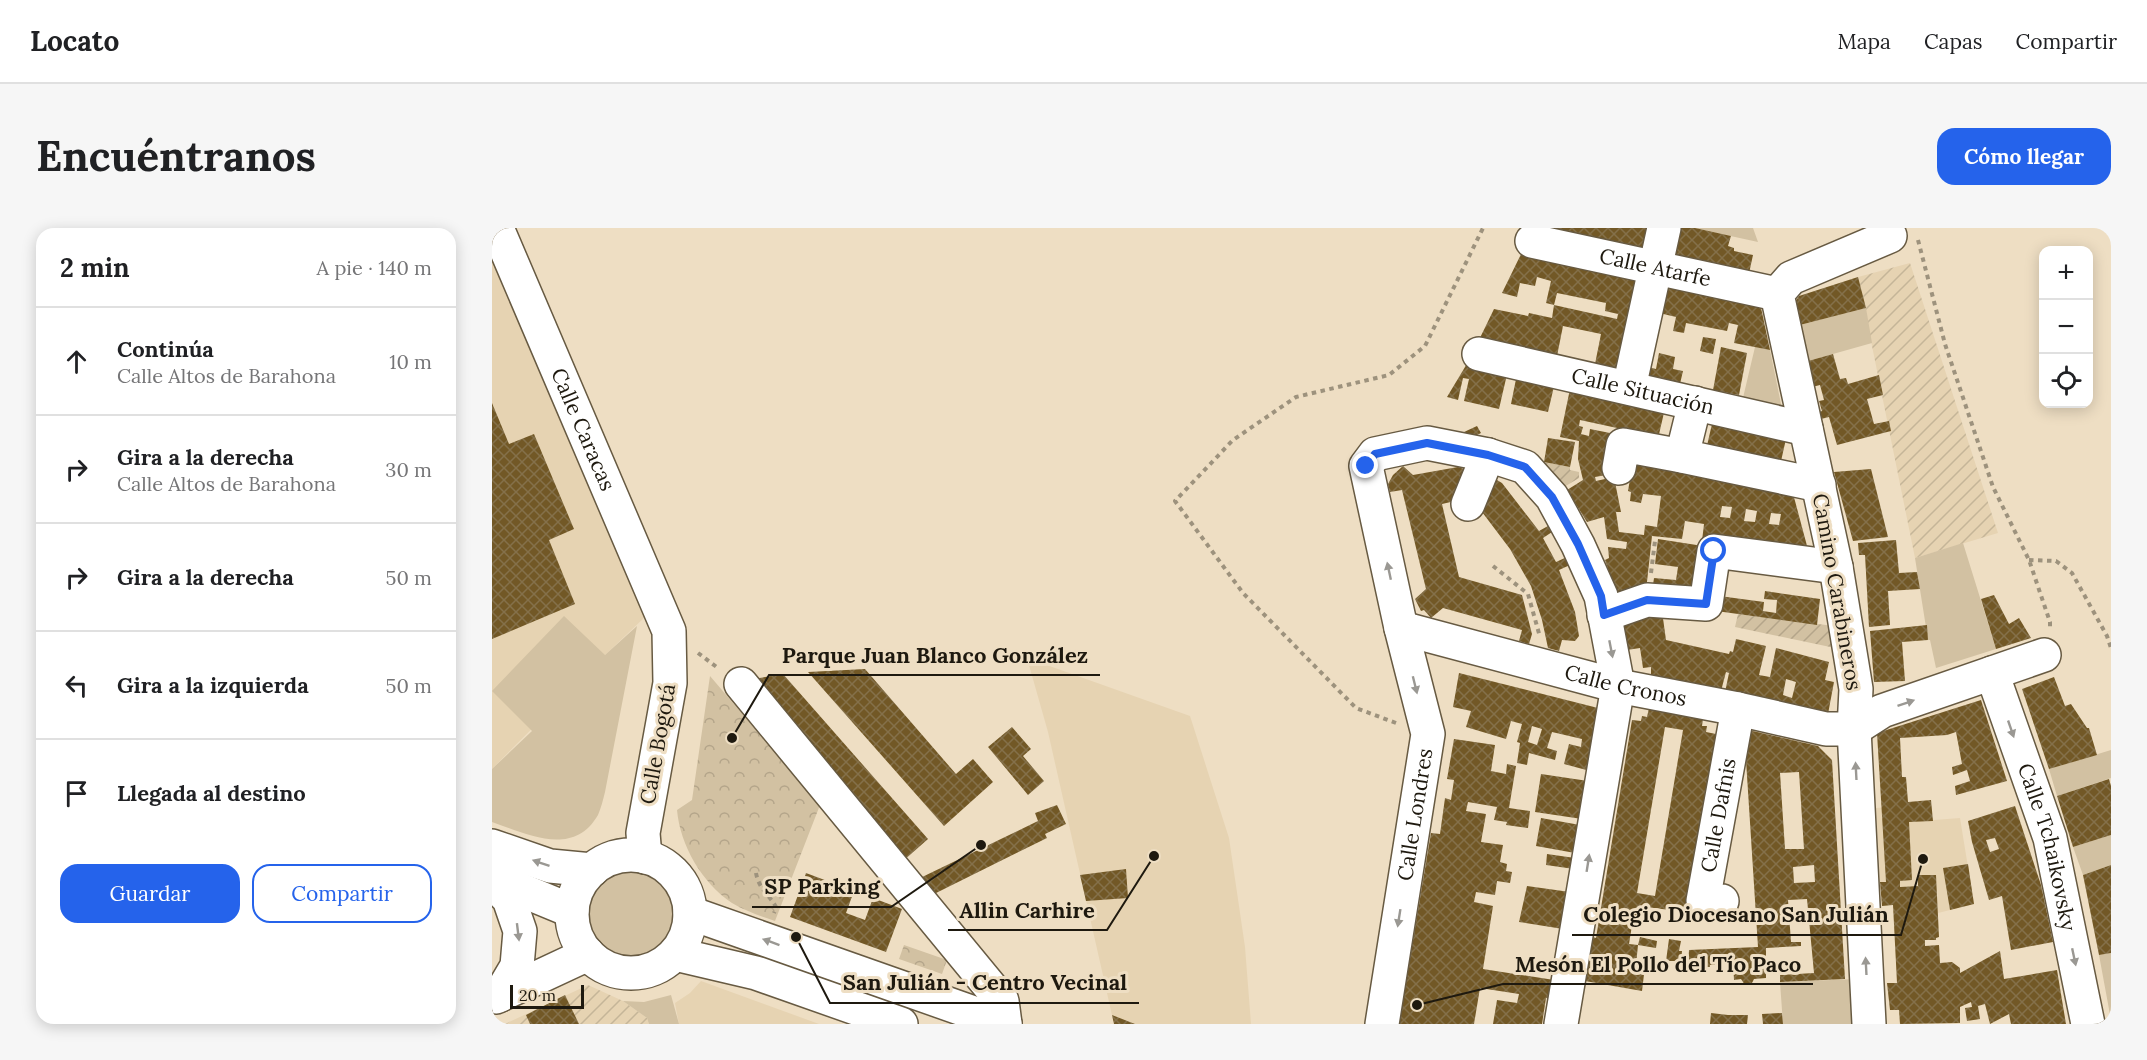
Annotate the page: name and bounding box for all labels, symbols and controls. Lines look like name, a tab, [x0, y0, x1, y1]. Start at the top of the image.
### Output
text: Locato	[30, 23, 119, 59]
text: Mapa	[1837, 28, 1891, 55]
text: Capas	[1924, 28, 1983, 55]
text: Compartir	[2016, 28, 2117, 55]
button: Cómo llegar	[1937, 128, 2111, 185]
text: Encuéntranos	[36, 129, 316, 183]
street label: Calle Atarfe	[1597, 242, 1714, 292]
map controls	[2039, 246, 2093, 408]
button: +	[2039, 246, 2093, 300]
text: 2 min	[60, 251, 130, 284]
text: A pie · 140 m	[317, 255, 432, 280]
button: −	[2039, 300, 2093, 354]
text: Continúa	[117, 335, 214, 363]
icon: ahead	[60, 345, 93, 378]
text: 10 m	[389, 349, 432, 374]
button: locate	[2039, 354, 2093, 408]
street label: Calle Situación	[1569, 362, 1717, 421]
text: Calle Altos de Barahona	[117, 363, 336, 388]
street label: Calle Caracas	[545, 364, 622, 495]
text: Gira a la derecha	[117, 443, 294, 471]
route end	[1352, 452, 1378, 478]
icon: right	[60, 453, 93, 486]
text: 30 m	[385, 457, 432, 482]
text: Calle Altos de Barahona	[117, 471, 336, 496]
street label: Camino Carabineros	[1807, 491, 1868, 692]
route start	[1700, 537, 1726, 563]
icon: right	[60, 561, 93, 594]
one-way arrow	[1384, 561, 1393, 580]
text: Gira a la derecha	[117, 563, 294, 591]
text: 50 m	[386, 565, 432, 590]
callout: Parque Juan Blanco González	[769, 635, 1100, 675]
one-way arrow	[1607, 640, 1616, 659]
text: Parque Juan Blanco González	[782, 641, 1088, 669]
street label: Calle Cronos	[1562, 658, 1689, 712]
icon: left	[60, 669, 93, 702]
text: Gira a la izquierda	[117, 671, 309, 699]
text: 50 m	[386, 673, 432, 698]
one-way arrow	[1411, 675, 1421, 694]
street label: Calle Bogotá	[634, 681, 681, 806]
one-way arrow	[1897, 698, 1915, 707]
one-way arrow	[2007, 720, 2017, 738]
street label: Calle Londres	[1391, 746, 1439, 883]
street label: Calle Dafnis	[1694, 756, 1742, 875]
street label: Calle Tchaikovsky	[2012, 759, 2083, 933]
one-way arrow	[1852, 761, 1861, 780]
icon: arrive	[60, 777, 93, 810]
text: Llegada al destino	[117, 779, 306, 807]
one-way arrow	[1584, 853, 1593, 872]
one-way arrow	[532, 857, 550, 867]
button: Guardar	[60, 864, 240, 923]
button: Compartir	[252, 864, 432, 923]
callout: SP Parking	[752, 867, 891, 907]
text: SP Parking	[764, 872, 880, 900]
callout: Allin Carhire	[948, 890, 1107, 930]
callout: Colegio Diocesano San Julián	[1572, 895, 1901, 935]
text: Allin Carhire	[959, 896, 1095, 924]
text: Colegio Diocesano San Julián	[1583, 900, 1889, 928]
one-way arrow	[1394, 908, 1403, 927]
one-way arrow	[513, 923, 523, 942]
one-way arrow	[762, 937, 780, 947]
callout: Mesón El Pollo del Tío Paco	[1503, 944, 1813, 984]
one-way arrow	[2070, 947, 2080, 966]
text: Mesón El Pollo del Tío Paco	[1515, 950, 1801, 978]
one-way arrow	[1862, 956, 1871, 975]
callout: San Julián - Centro Vecinal	[830, 963, 1139, 1003]
text: San Julián - Centro Vecinal	[843, 968, 1127, 996]
scale bar	[510, 982, 584, 1010]
text: 20 m	[519, 985, 556, 1005]

